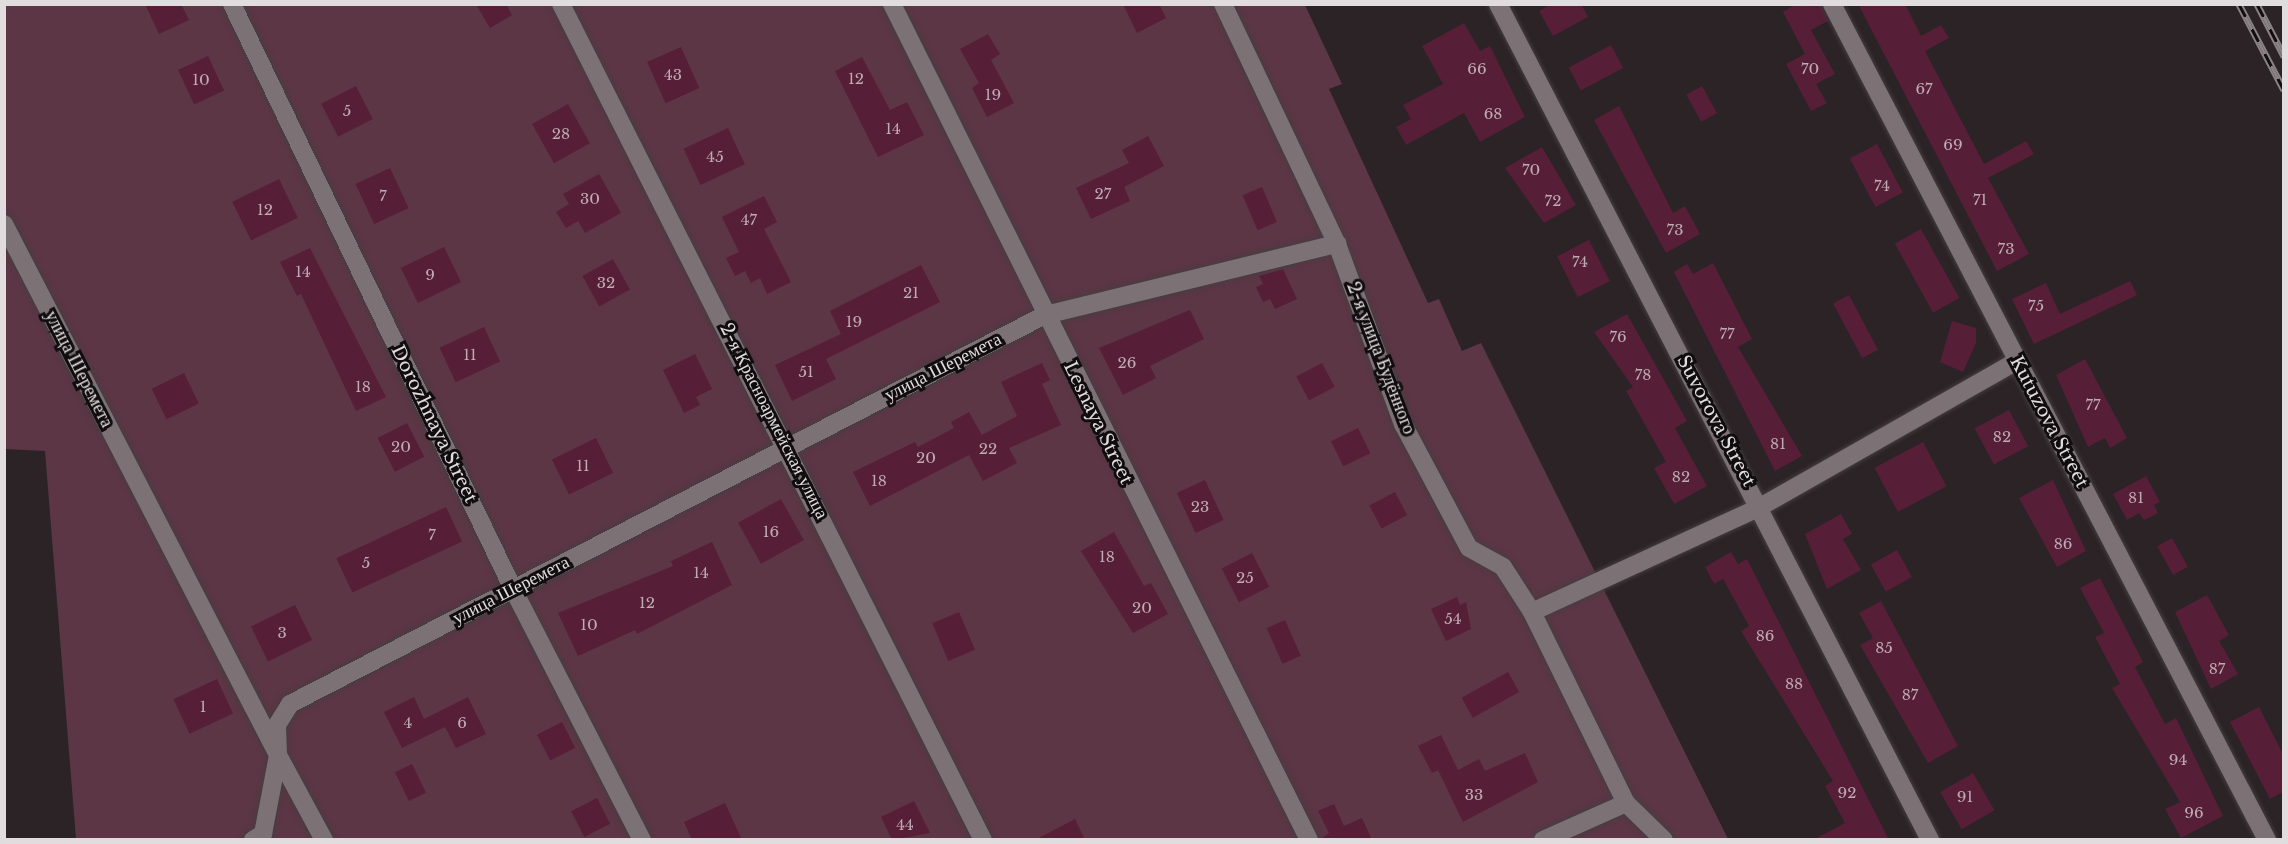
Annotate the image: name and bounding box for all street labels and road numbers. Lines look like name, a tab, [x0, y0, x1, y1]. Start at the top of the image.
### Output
street label: 2-я улица Будённого	[1342, 279, 1420, 437]
street label: улица Шеремета	[40, 307, 118, 431]
street label: 2-я Красноармейская улица	[715, 320, 833, 522]
street label: улица Шеремета	[881, 328, 1005, 406]
street label: Dorozhnaya Street	[386, 342, 482, 506]
street label: Suvorova Street	[1672, 352, 1760, 490]
street label: Kutuzova Street	[2005, 352, 2093, 492]
street label: Lesnaya Street	[1059, 358, 1137, 488]
street label: улица Шеремета	[449, 551, 573, 629]

